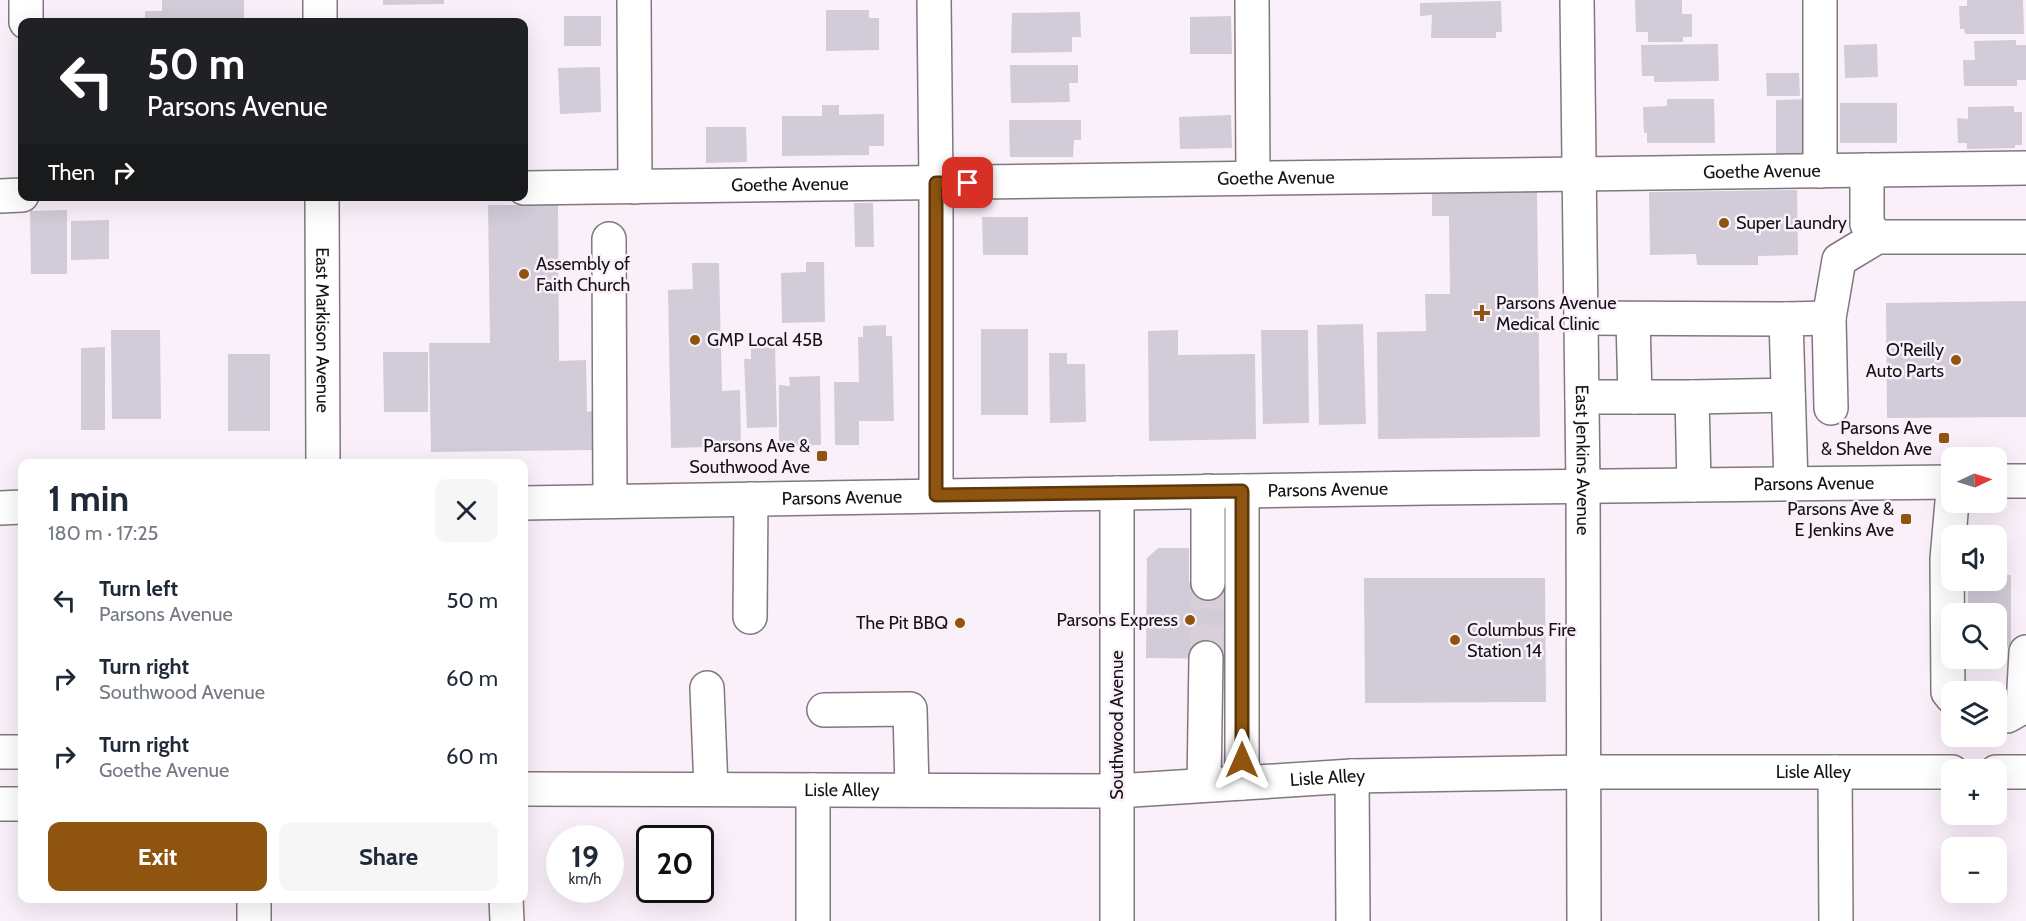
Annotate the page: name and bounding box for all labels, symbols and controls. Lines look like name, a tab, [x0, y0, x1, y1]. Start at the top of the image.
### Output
text: 50 m	[147, 38, 245, 90]
icon: left	[48, 42, 126, 120]
text: Parsons Avenue	[147, 90, 328, 123]
icon: right	[107, 156, 140, 189]
pin	[942, 157, 993, 208]
text: Then	[48, 159, 95, 186]
street label: Goethe Avenue	[1703, 160, 1821, 183]
icon: arrive	[951, 166, 984, 199]
street label: Goethe Avenue	[1217, 166, 1335, 190]
street label: Goethe Avenue	[731, 173, 849, 196]
place label: Super Laundry	[1736, 212, 1847, 234]
marker: Super Laundry	[1717, 216, 1731, 230]
street label: East Markison Avenue	[311, 247, 334, 413]
place label: Assembly of Faith Church	[536, 253, 630, 296]
marker: Assembly of Faith Church	[517, 267, 531, 281]
place label: Parsons Avenue Medical Clinic	[1496, 292, 1616, 335]
marker: Parsons Avenue Medical Clinic	[1473, 304, 1491, 322]
place label: GMP Local 45B	[707, 329, 823, 351]
marker: GMP Local 45B	[688, 333, 702, 347]
place label: O'Reilly Auto Parts	[1866, 339, 1944, 382]
marker: O'Reilly Auto Parts	[1949, 353, 1963, 367]
street label: East Jenkins Avenue	[1571, 385, 1594, 535]
place label: Parsons Ave & Sheldon Ave	[1821, 417, 1932, 460]
marker: Parsons Ave & Sheldon Ave	[1937, 431, 1951, 445]
place label: Parsons Ave & Southwood Ave	[689, 435, 810, 478]
north arrow	[1941, 447, 2007, 513]
map controls	[1941, 447, 2007, 903]
marker: Parsons Ave & Southwood Ave	[815, 449, 829, 463]
street label: Parsons Avenue	[1754, 472, 1874, 495]
text: 1 min	[48, 476, 129, 520]
street label: Parsons Avenue	[1267, 478, 1388, 502]
button: close	[435, 479, 498, 542]
street label: Parsons Avenue	[782, 486, 902, 510]
place label: Parsons Ave & E Jenkins Ave	[1787, 498, 1894, 541]
marker: Parsons Ave & E Jenkins Ave	[1899, 512, 1913, 526]
text: 180 m · 17:25	[48, 521, 158, 545]
button: sound	[1941, 525, 2007, 591]
text: Turn left	[99, 575, 178, 602]
icon: left	[48, 584, 81, 617]
text: 50 m	[446, 587, 498, 614]
text: Parsons Avenue	[99, 602, 233, 626]
button: search	[1941, 603, 2007, 669]
place label: Parsons Express	[1057, 609, 1178, 631]
place label: The Pit BBQ	[856, 612, 948, 634]
marker: Parsons Express	[1183, 613, 1197, 627]
marker: The Pit BBQ	[953, 616, 967, 630]
place label: Columbus Fire Station 14	[1467, 619, 1576, 662]
marker: Columbus Fire Station 14	[1448, 633, 1462, 647]
street label: Southwood Avenue	[1106, 650, 1128, 800]
text: Turn right	[99, 653, 189, 680]
icon: right	[48, 662, 81, 695]
text: 60 m	[446, 665, 498, 692]
text: Southwood Avenue	[99, 680, 265, 704]
button: layers	[1941, 681, 2007, 747]
position arrow	[1210, 728, 1274, 792]
text: Turn right	[99, 731, 189, 758]
icon: right	[48, 740, 81, 773]
text: 60 m	[446, 743, 498, 770]
text: Goethe Avenue	[99, 758, 229, 782]
button: +	[1941, 759, 2007, 825]
street label: Lisle Alley	[1776, 761, 1851, 783]
street label: Lisle Alley	[1289, 765, 1365, 791]
street label: Lisle Alley	[804, 779, 880, 801]
button: Exit	[48, 822, 267, 891]
button: Share	[279, 822, 498, 891]
speed limit sign: 20	[636, 825, 714, 903]
button: −	[1941, 837, 2007, 903]
text: 19	[571, 838, 599, 875]
text: km/h	[569, 870, 601, 888]

